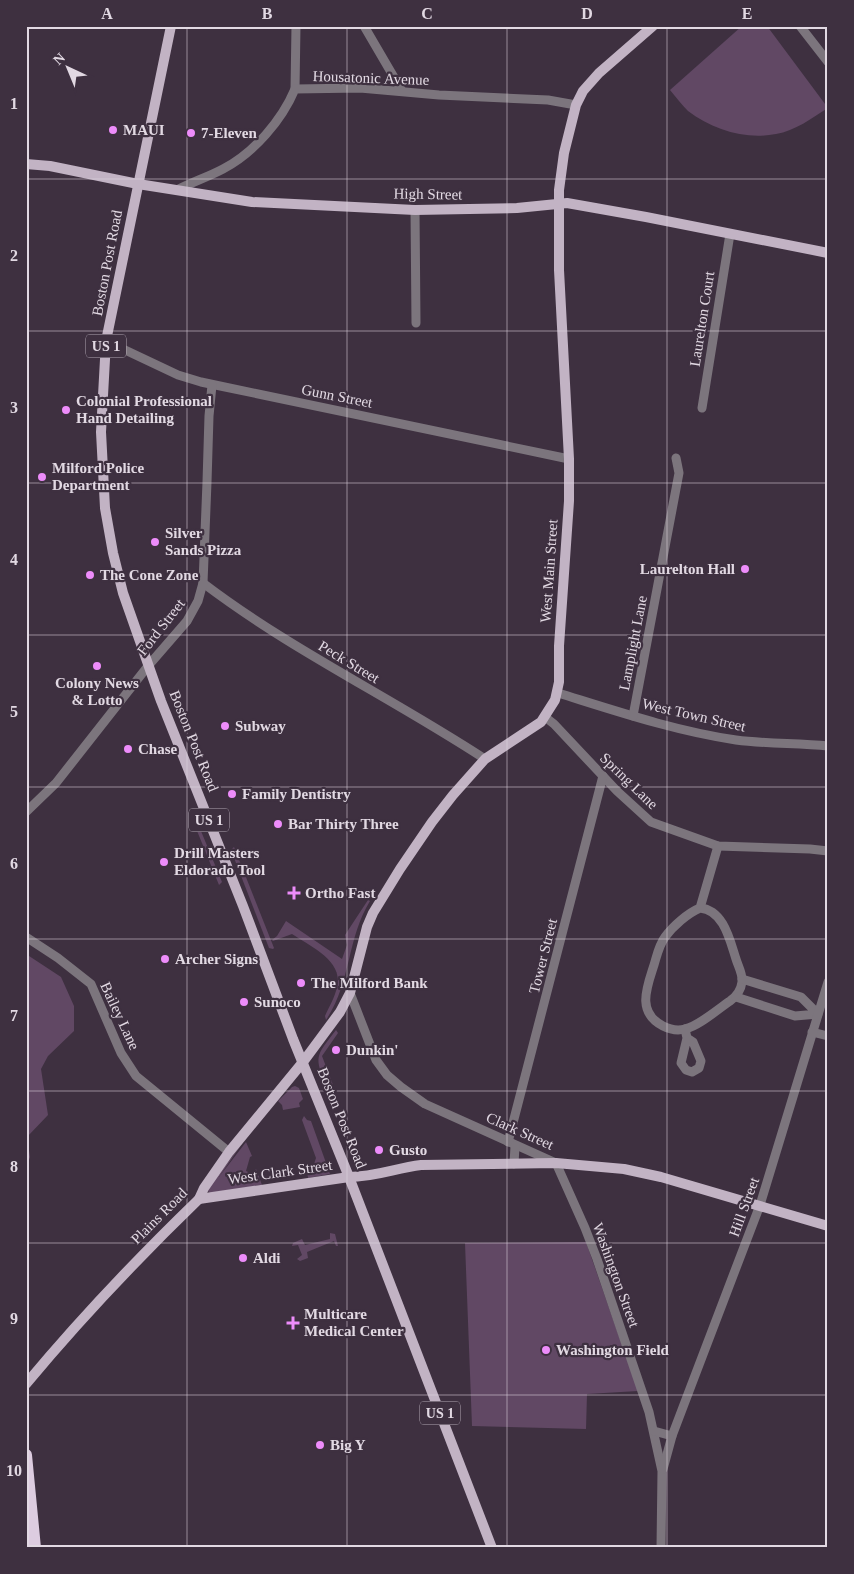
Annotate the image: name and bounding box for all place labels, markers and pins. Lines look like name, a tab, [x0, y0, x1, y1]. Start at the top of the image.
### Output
place label: MAUI	[123, 122, 165, 138]
marker: MAUI	[107, 124, 119, 136]
place label: 7-Eleven	[201, 125, 257, 141]
marker: 7-Eleven	[185, 127, 197, 139]
place label: Colonial Professional Hand Detailing	[76, 393, 212, 426]
marker: Colonial Professional Hand Detailing	[60, 404, 72, 416]
place label: Milford Police Department	[52, 460, 144, 493]
marker: Milford Police Department	[36, 471, 48, 483]
place label: Silver Sands Pizza	[165, 525, 242, 558]
marker: Silver Sands Pizza	[149, 536, 161, 548]
place label: Laurelton Hall	[640, 561, 735, 577]
marker: Laurelton Hall	[739, 563, 751, 575]
place label: The Cone Zone	[100, 567, 199, 583]
marker: The Cone Zone	[84, 569, 96, 581]
marker: Colony News & Lotto	[91, 660, 103, 672]
place label: Colony News & Lotto	[55, 675, 139, 708]
place label: Subway	[235, 718, 286, 734]
marker: Subway	[219, 720, 231, 732]
place label: Chase	[138, 741, 178, 757]
marker: Chase	[122, 743, 134, 755]
place label: Family Dentistry	[242, 786, 351, 802]
marker: Family Dentistry	[226, 788, 238, 800]
place label: Bar Thirty Three	[288, 816, 399, 832]
marker: Bar Thirty Three	[272, 818, 284, 830]
place label: Drill Masters Eldorado Tool	[174, 845, 265, 878]
marker: Drill Masters Eldorado Tool	[158, 856, 170, 868]
place label: Ortho Fast	[305, 885, 375, 901]
marker: Ortho Fast	[287, 886, 301, 900]
place label: Archer Signs	[175, 951, 258, 967]
marker: Archer Signs	[159, 953, 171, 965]
place label: The Milford Bank	[311, 975, 428, 991]
marker: The Milford Bank	[295, 977, 307, 989]
place label: Sunoco	[254, 994, 301, 1010]
marker: Sunoco	[238, 996, 250, 1008]
place label: Dunkin'	[346, 1042, 399, 1058]
marker: Dunkin'	[330, 1044, 342, 1056]
place label: Gusto	[389, 1142, 427, 1158]
marker: Gusto	[373, 1144, 385, 1156]
place label: Aldi	[253, 1250, 281, 1266]
marker: Aldi	[237, 1252, 249, 1264]
place label: Multicare Medical Center	[304, 1306, 404, 1339]
marker: Multicare Medical Center	[286, 1316, 300, 1330]
place label: Washington Field	[556, 1342, 670, 1358]
marker: Washington Field	[540, 1344, 552, 1356]
place label: Big Y	[330, 1437, 366, 1453]
marker: Big Y	[314, 1439, 326, 1451]

